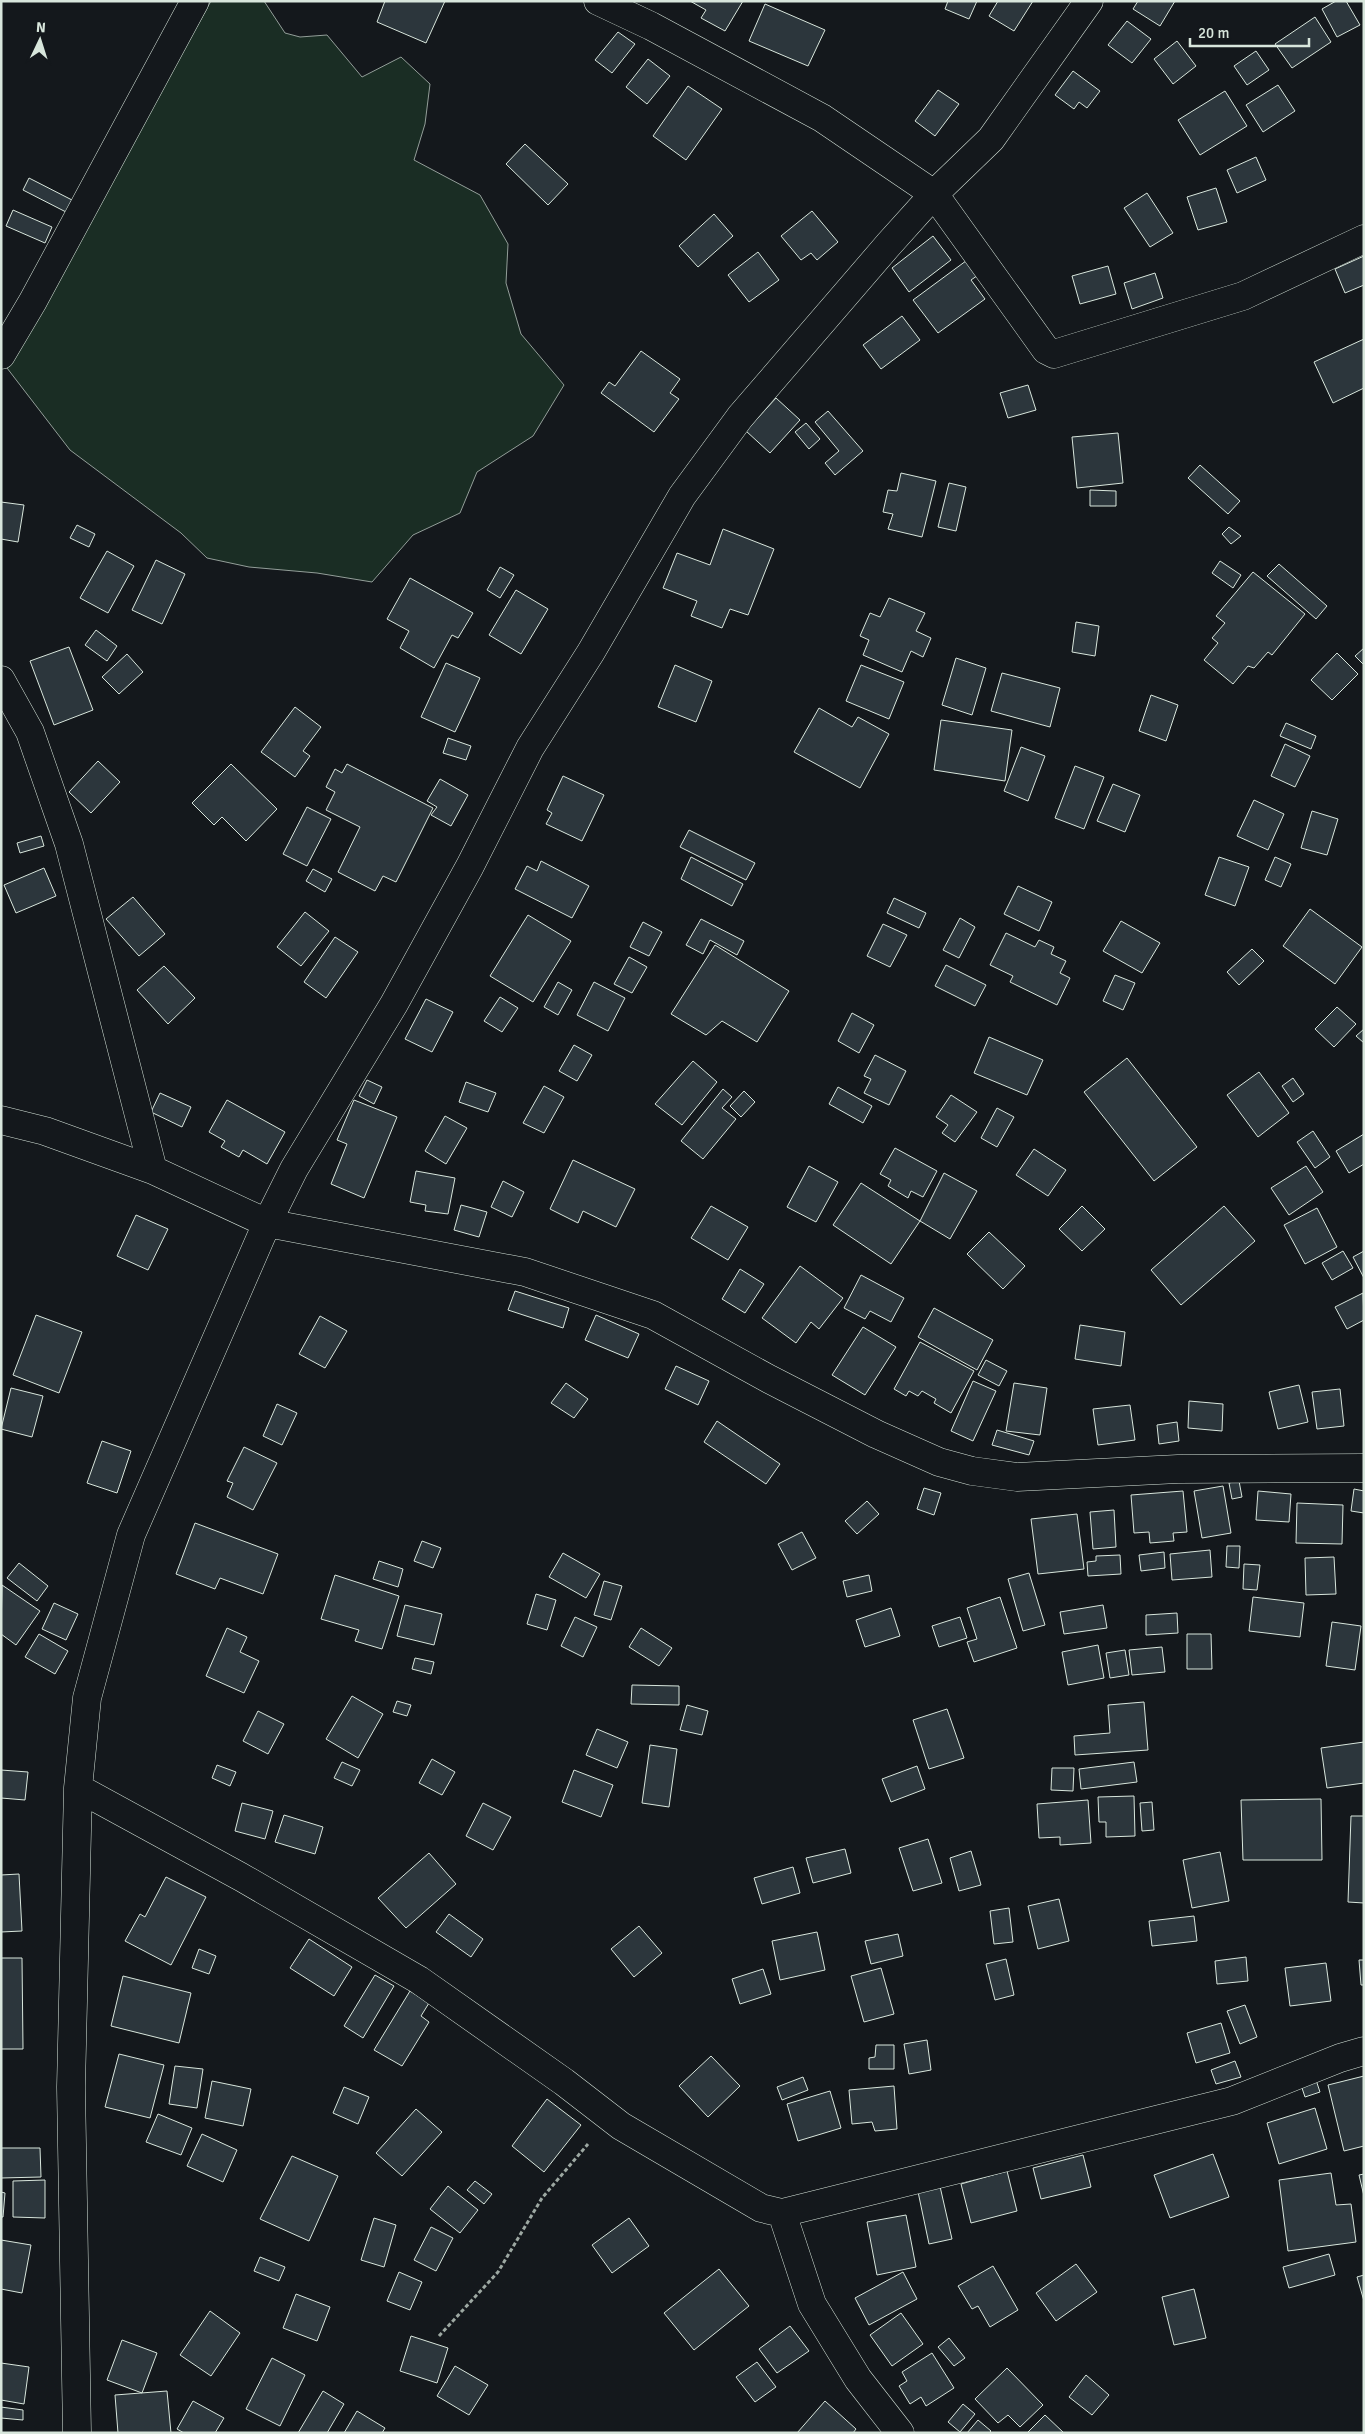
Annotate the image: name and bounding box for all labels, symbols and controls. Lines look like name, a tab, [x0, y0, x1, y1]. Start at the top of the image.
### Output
north arrow	[15, 15, 65, 65]
scale bar	[1190, 15, 1309, 47]
text: N	[35, 19, 46, 36]
text: 20 m	[1198, 24, 1229, 42]

